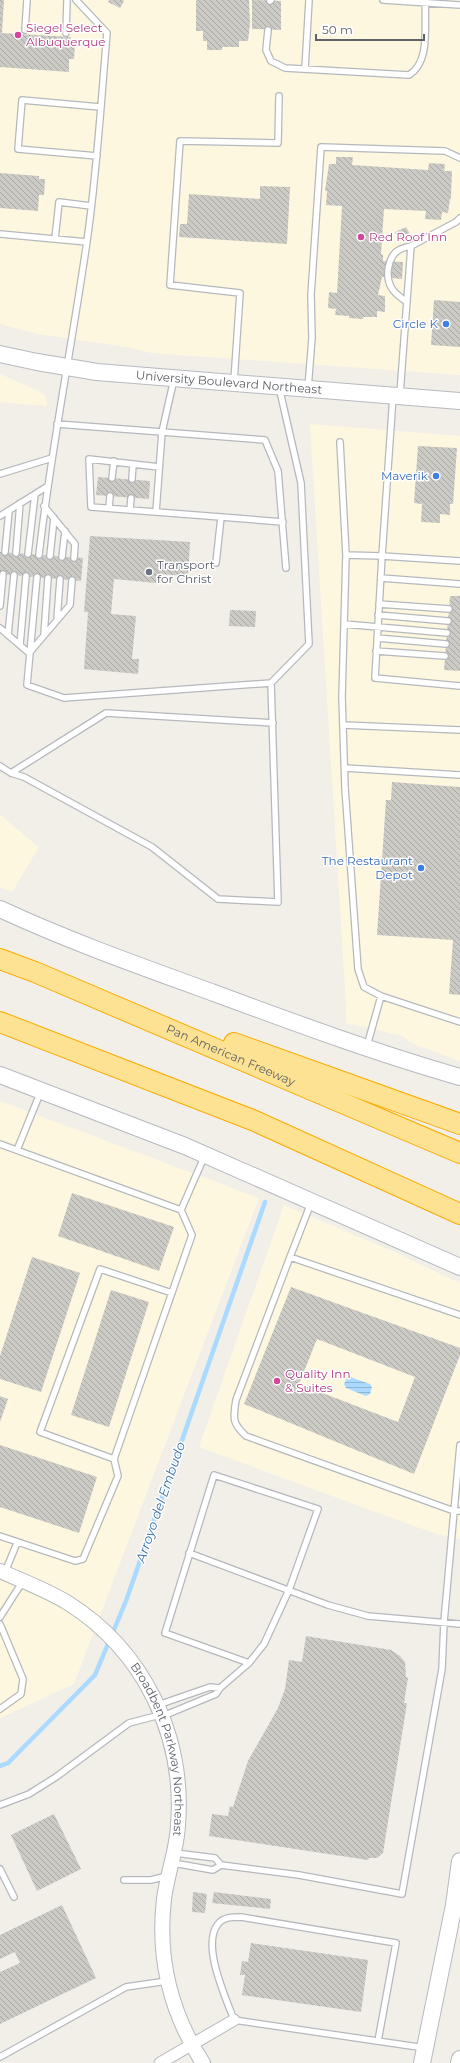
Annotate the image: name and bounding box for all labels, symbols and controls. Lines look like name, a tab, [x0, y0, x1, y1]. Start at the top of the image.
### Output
scale bar	[316, 16, 424, 42]
place label: Siegel Select Albuquerque	[26, 20, 106, 49]
text: 50 m	[322, 22, 353, 37]
marker: Siegel Select Albuquerque	[13, 30, 23, 40]
place label: Red Roof Inn	[369, 229, 447, 244]
marker: Red Roof Inn	[356, 232, 366, 242]
place label: Circle K	[393, 316, 438, 331]
marker: Circle K	[441, 319, 451, 329]
street label: University Boulevard Northeast	[135, 367, 323, 397]
place label: Maverik	[381, 468, 429, 483]
marker: Maverik	[431, 471, 441, 481]
place label: Transport for Christ	[157, 557, 215, 586]
marker: Transport for Christ	[144, 567, 154, 577]
place label: The Restaurant Depot	[322, 853, 413, 882]
marker: The Restaurant Depot	[416, 863, 426, 873]
street label: Pan American Freeway	[164, 1021, 298, 1089]
place label: Quality Inn & Suites	[285, 1366, 351, 1395]
marker: Quality Inn & Suites	[272, 1376, 282, 1386]
water label: Arroyo del Embudo	[132, 1440, 188, 1565]
street label: Broadbent Parkway Northeast	[127, 1659, 187, 1837]

